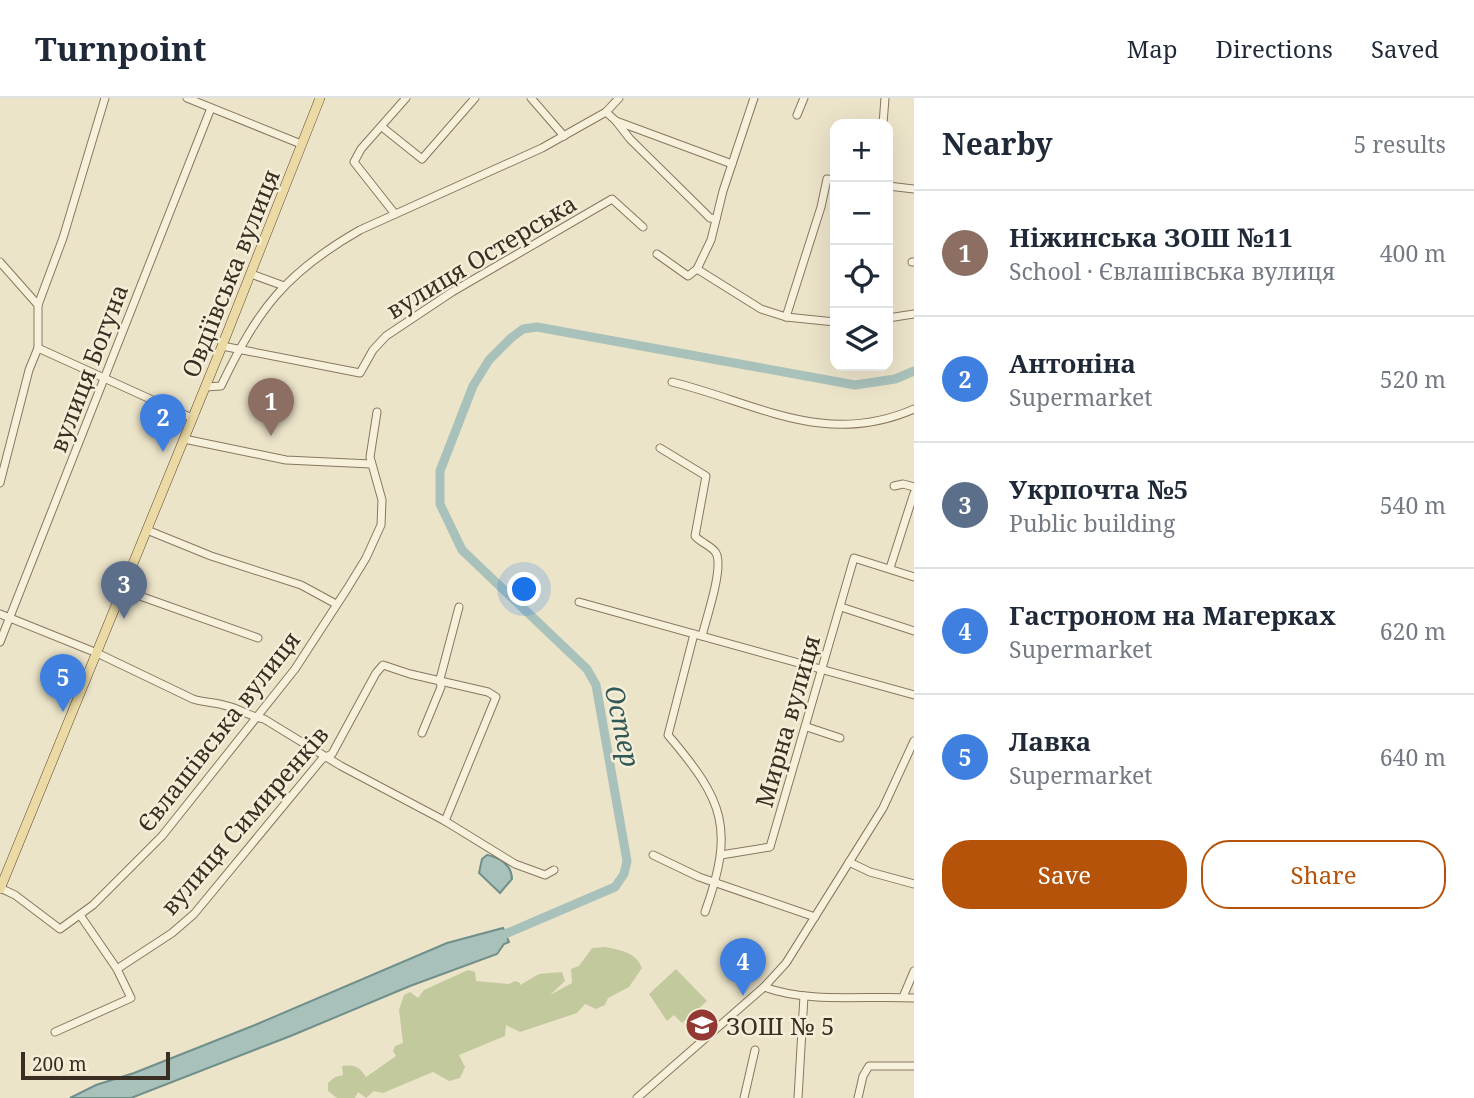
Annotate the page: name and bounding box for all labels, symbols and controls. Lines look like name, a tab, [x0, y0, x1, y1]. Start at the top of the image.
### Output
text: Turnpoint	[35, 26, 206, 71]
text: Map	[1127, 32, 1178, 65]
text: Directions	[1216, 32, 1333, 65]
text: Saved	[1371, 32, 1439, 65]
map controls	[830, 119, 893, 371]
button: +	[830, 119, 893, 182]
text: Nearby	[942, 123, 1053, 164]
text: 5 results	[1353, 128, 1446, 160]
street label: Овдіївська вулиця	[173, 164, 287, 382]
button: −	[830, 182, 893, 245]
street label: вулиця Остерська	[380, 186, 582, 326]
text: Ніжинська ЗОШ №11	[1009, 219, 1293, 255]
text: 1	[959, 237, 972, 269]
text: 400 m	[1380, 237, 1446, 269]
button: locate	[830, 245, 893, 308]
text: School · Євлашівська вулиця	[1009, 255, 1335, 287]
street label: вулиця Богуна	[41, 279, 135, 457]
button: layers	[830, 308, 893, 371]
text: Антоніна	[1009, 345, 1136, 381]
text: 2	[959, 363, 972, 395]
text: 520 m	[1380, 363, 1446, 395]
pin: 1	[248, 378, 294, 436]
text: Supermarket	[1009, 381, 1152, 413]
pin: 2	[140, 394, 186, 452]
text: Укрпочта №5	[1009, 471, 1188, 507]
text: 3	[959, 489, 972, 521]
text: 540 m	[1380, 489, 1446, 521]
text: Public building	[1009, 507, 1175, 539]
pin: 3	[101, 561, 147, 619]
your location	[507, 572, 541, 606]
text: Гастроном на Магерках	[1009, 597, 1336, 633]
text: 4	[959, 615, 972, 647]
text: 620 m	[1380, 615, 1446, 647]
street label: Євлашівська вулиця	[129, 624, 307, 838]
street label: Мирна вулиця	[747, 631, 827, 811]
text: Supermarket	[1009, 633, 1152, 665]
pin: 5	[40, 654, 86, 712]
water label: Остер	[597, 682, 649, 770]
street label: вулиця Симиренків	[153, 718, 335, 922]
text: Лавка	[1009, 723, 1091, 759]
text: 5	[959, 741, 972, 773]
text: 640 m	[1380, 741, 1446, 773]
text: Supermarket	[1009, 759, 1152, 791]
button: Save	[942, 840, 1187, 909]
button: Share	[1201, 840, 1446, 909]
pin: 4	[720, 938, 766, 996]
school or university icon: ЗОШ № 5	[683, 1006, 721, 1044]
place label: ЗОШ № 5	[726, 1009, 834, 1042]
scale bar	[21, 1049, 170, 1081]
text: 200 m	[32, 1051, 87, 1077]

